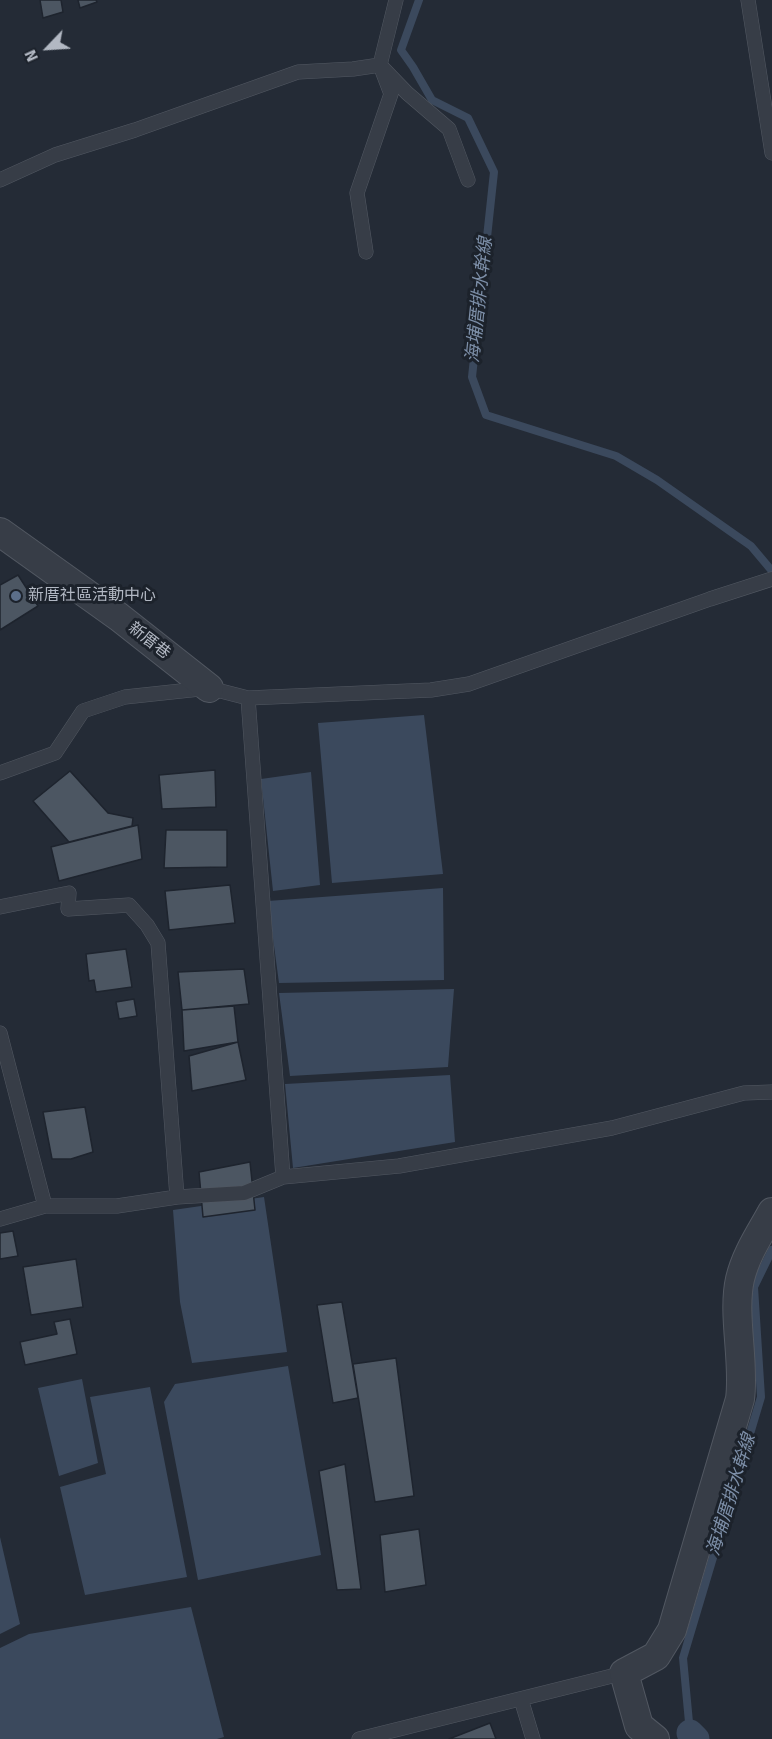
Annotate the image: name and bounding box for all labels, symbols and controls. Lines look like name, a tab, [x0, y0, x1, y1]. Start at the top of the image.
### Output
north arrow	[18, 18, 78, 78]
text: N	[20, 46, 43, 65]
water label: 海埔厝排水幹線	[463, 236, 497, 364]
place label: 新厝社區活動中心	[28, 586, 156, 606]
marker: 新厝社區活動中心	[9, 589, 23, 603]
street label: 新厝巷	[124, 619, 174, 663]
water label: 海埔厝排水幹線	[703, 1432, 761, 1558]

